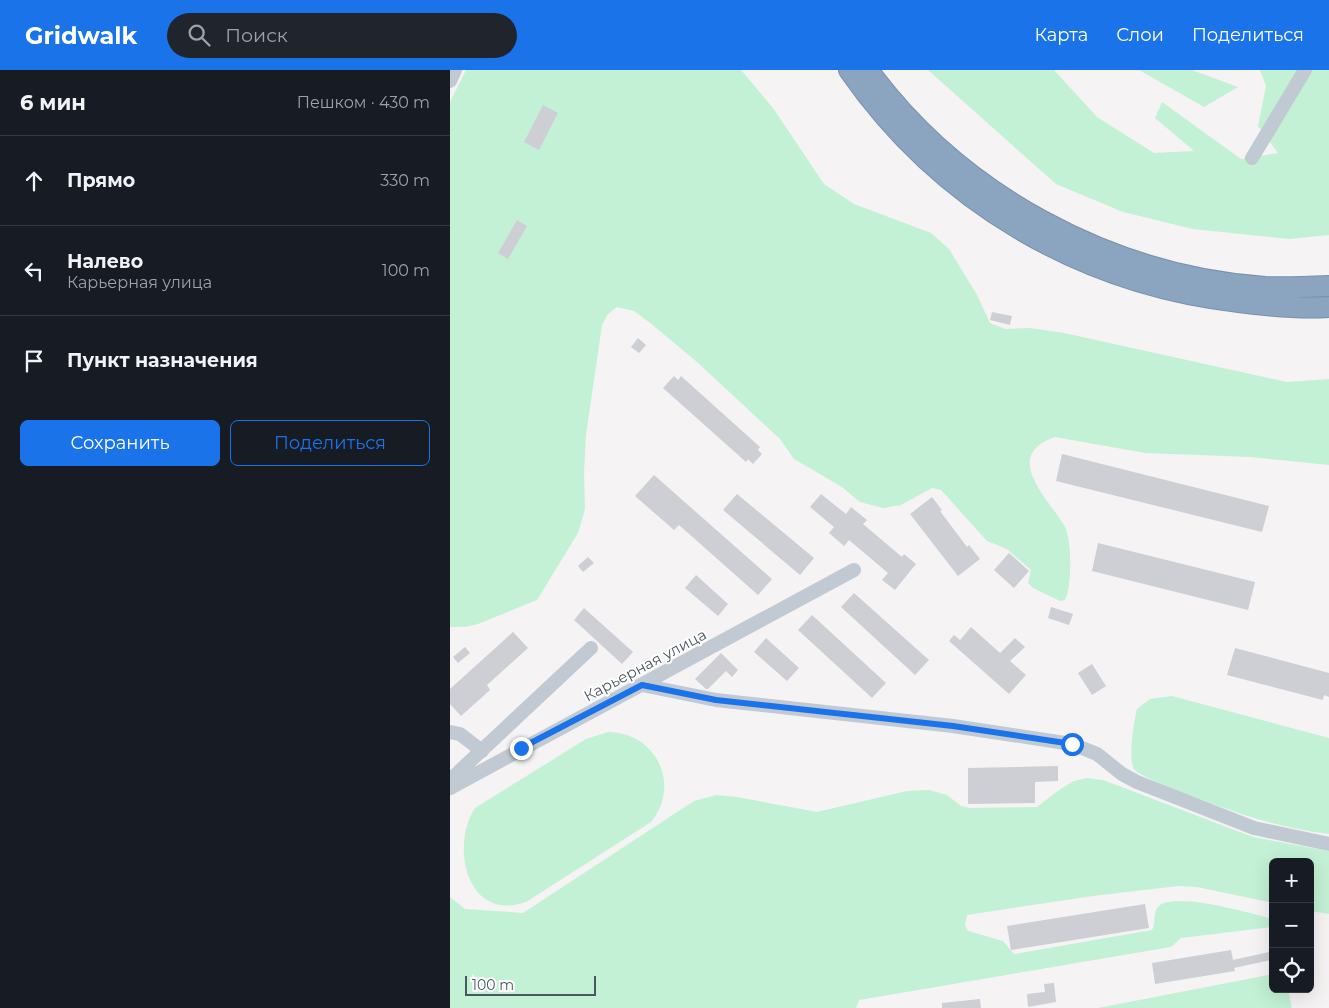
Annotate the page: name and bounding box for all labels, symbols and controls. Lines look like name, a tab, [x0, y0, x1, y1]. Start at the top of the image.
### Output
search box	[167, 13, 517, 58]
text: Gridwalk	[25, 21, 137, 50]
icon: search	[185, 21, 213, 49]
text: Поиск	[225, 24, 288, 47]
text: Карта	[1034, 24, 1088, 46]
text: Слои	[1116, 24, 1164, 46]
text: Поделиться	[1192, 24, 1304, 46]
text: 6 мин	[20, 90, 86, 115]
text: Пешком · 430 m	[297, 93, 430, 112]
icon: ahead	[20, 167, 48, 195]
text: Прямо	[67, 169, 135, 192]
text: 330 m	[380, 171, 430, 190]
text: Налево	[67, 250, 143, 273]
icon: left	[20, 257, 48, 285]
text: 100 m	[382, 261, 430, 280]
text: Карьерная улица	[67, 273, 212, 292]
icon: arrive	[20, 347, 48, 375]
text: Пункт назначения	[67, 349, 258, 372]
button: Сохранить	[20, 420, 220, 466]
button: Поделиться	[230, 420, 430, 466]
street label: Карьерная улица	[580, 625, 710, 705]
route start	[1061, 733, 1084, 756]
route end	[510, 737, 533, 760]
map controls	[1269, 858, 1314, 993]
button: +	[1269, 858, 1314, 903]
button: −	[1269, 903, 1314, 948]
button: locate	[1269, 948, 1314, 993]
scale bar	[465, 973, 596, 996]
text: 100 m	[472, 976, 514, 994]

